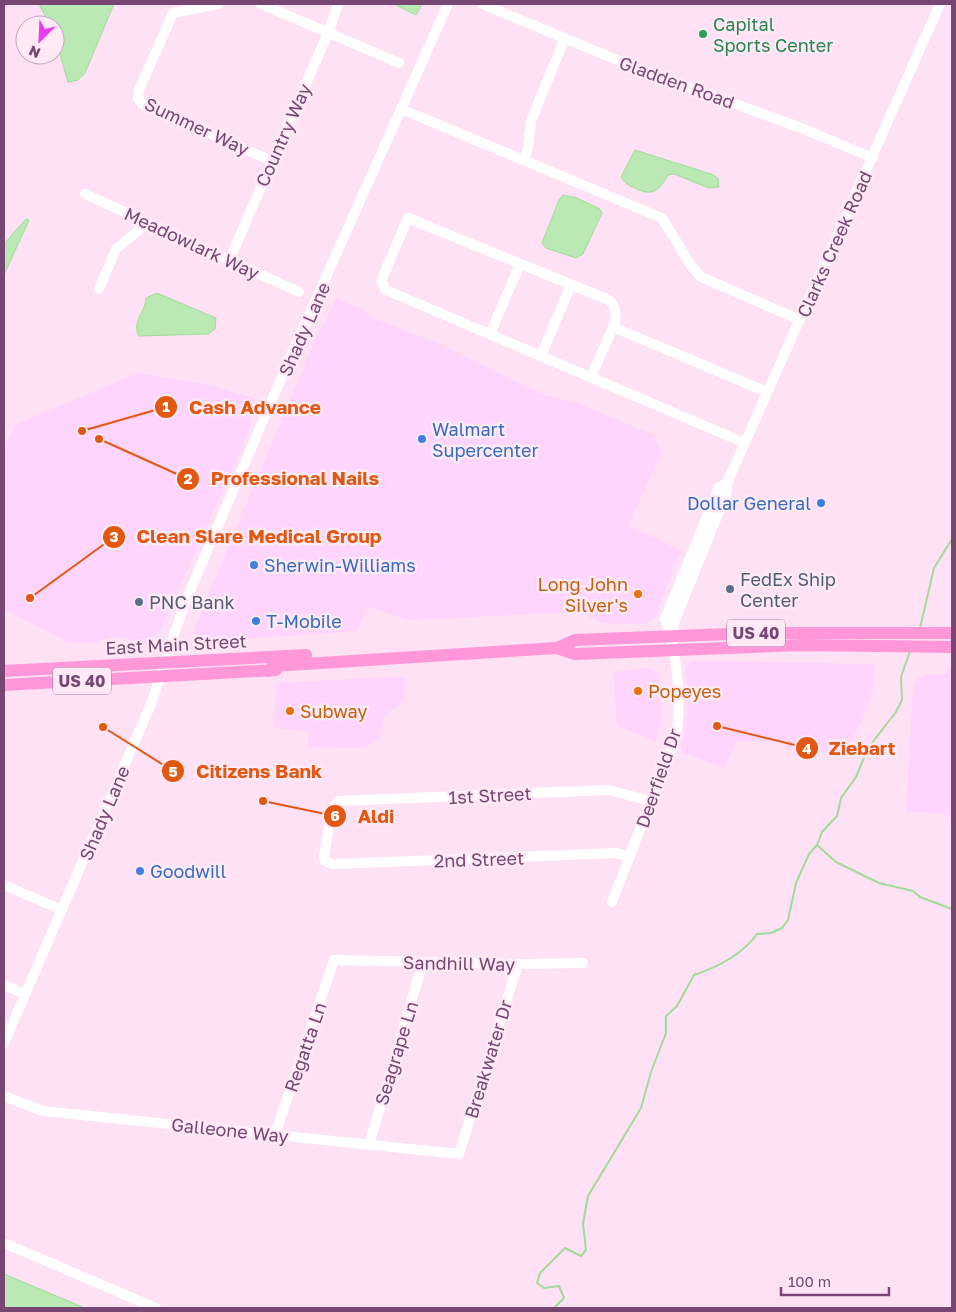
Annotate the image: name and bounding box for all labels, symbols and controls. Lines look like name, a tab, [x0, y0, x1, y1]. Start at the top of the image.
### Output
place label: Capital Sports Center	[713, 13, 833, 56]
north arrow	[15, 15, 65, 65]
marker: Capital Sports Center	[697, 28, 709, 40]
text: N	[26, 42, 43, 62]
street label: Gladden Road	[616, 51, 738, 113]
street label: Country Way	[250, 80, 316, 190]
street label: Summer Way	[141, 92, 253, 160]
street label: Clarks Creek Road	[792, 167, 876, 321]
street label: Meadowlark Way	[121, 202, 263, 284]
street label: Shady Lane	[274, 279, 334, 379]
callout: Cash Advance	[154, 390, 330, 424]
text: Cash Advance	[189, 395, 321, 418]
text: 1	[162, 397, 170, 415]
place label: Walmart Supercenter	[432, 418, 539, 461]
marker: Walmart Supercenter	[416, 433, 428, 445]
callout: Professional Nails	[175, 462, 389, 496]
text: Professional Nails	[211, 466, 380, 489]
text: 2	[183, 469, 193, 487]
place label: Dollar General	[687, 492, 811, 514]
marker: Dollar General	[815, 497, 827, 509]
callout: Clean Slare Medical Group	[101, 520, 391, 554]
text: Clean Slare Medical Group	[137, 524, 382, 547]
text: 3	[109, 527, 119, 545]
place label: Sherwin-Williams	[264, 554, 416, 576]
marker: Sherwin-Williams	[248, 559, 260, 571]
place label: FedEx Ship Center	[740, 568, 836, 611]
place label: Long John Silver's	[538, 573, 628, 616]
marker: FedEx Ship Center	[724, 583, 736, 595]
marker: Long John Silver's	[632, 588, 644, 600]
place label: PNC Bank	[149, 591, 235, 613]
marker: PNC Bank	[133, 596, 145, 608]
place label: T-Mobile	[266, 610, 342, 632]
marker: T-Mobile	[250, 615, 262, 627]
road number: US 40	[727, 620, 785, 646]
street label: East Main Street	[105, 629, 247, 659]
road number: US 40	[53, 668, 111, 694]
place label: Popeyes	[648, 680, 721, 702]
marker: Popeyes	[632, 685, 644, 697]
place label: Subway	[300, 700, 367, 722]
marker: Subway	[284, 705, 296, 717]
street label: Deerfield Dr	[631, 726, 685, 830]
callout: Ziebart	[794, 731, 906, 765]
text: Ziebart	[829, 736, 896, 759]
text: 4	[802, 739, 812, 757]
callout: Citizens Bank	[161, 754, 332, 788]
text: Citizens Bank	[196, 759, 322, 782]
street label: Shady Lane	[74, 762, 134, 864]
text: 5	[168, 762, 178, 780]
street label: 1st Street	[448, 782, 532, 808]
callout: Aldi	[322, 799, 404, 833]
text: Aldi	[358, 804, 394, 827]
text: 6	[330, 806, 340, 824]
street label: 2nd Street	[433, 846, 525, 872]
place label: Goodwill	[150, 860, 227, 882]
marker: Goodwill	[134, 865, 146, 877]
street label: Sandhill Way	[403, 951, 515, 975]
street label: Breakwater Dr	[460, 997, 516, 1121]
street label: Seagrape Ln	[370, 998, 422, 1108]
street label: Regatta Ln	[279, 999, 331, 1095]
street label: Galleone Way	[170, 1113, 290, 1147]
scale bar	[781, 1264, 888, 1296]
text: 100 m	[788, 1272, 831, 1290]

